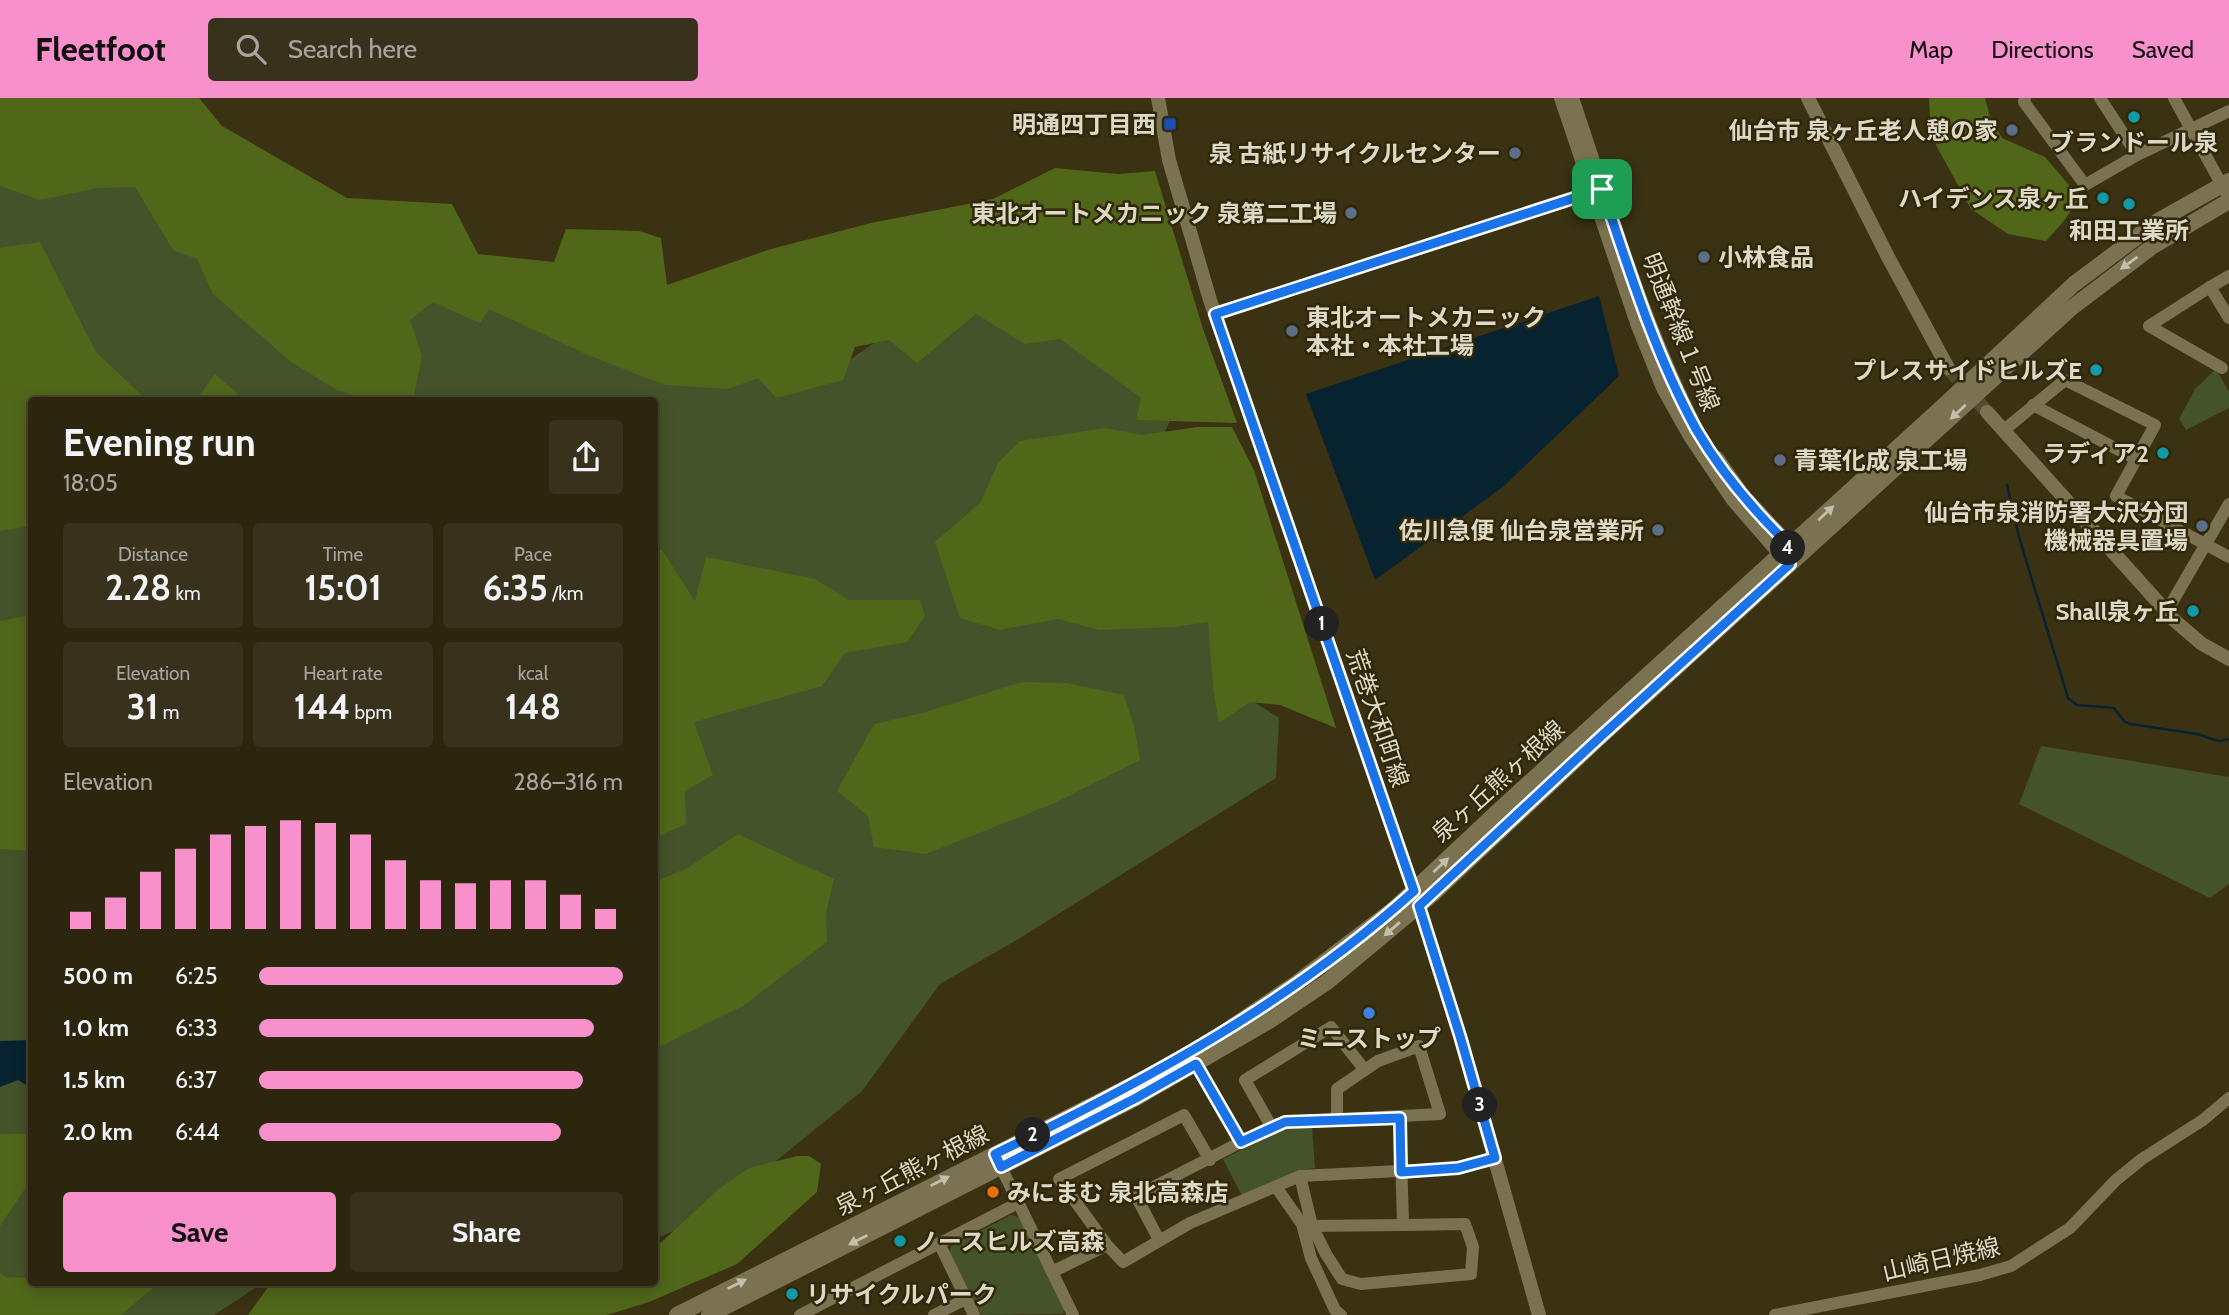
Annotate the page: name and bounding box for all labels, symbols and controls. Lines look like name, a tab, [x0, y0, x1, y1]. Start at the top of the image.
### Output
search box	[208, 18, 698, 81]
text: Fleetfoot	[35, 29, 166, 69]
icon: search	[232, 30, 270, 68]
text: Search here	[288, 33, 417, 65]
text: Map	[1909, 35, 1953, 64]
text: Directions	[1991, 35, 2094, 64]
text: Saved	[2132, 35, 2194, 64]
marker: ブランドール泉	[2126, 109, 2142, 125]
place label: 明通四丁目西	[1012, 110, 1156, 139]
marker: 明通四丁目西	[1162, 116, 1178, 132]
place label: 仙台市 泉ヶ丘老人憩の家	[1729, 116, 1998, 145]
marker: 仙台市 泉ヶ丘老人憩の家	[2004, 122, 2020, 138]
place label: ブランドール泉	[2050, 128, 2218, 157]
place label: 泉 古紙リサイクルセンター	[1209, 139, 1501, 168]
marker: 泉 古紙リサイクルセンター	[1507, 145, 1523, 161]
pin	[1572, 159, 1632, 219]
icon: arrive	[1583, 170, 1621, 208]
place label: ハイデンス泉ヶ丘	[1898, 184, 2089, 213]
marker: ハイデンス泉ヶ丘	[2095, 190, 2111, 206]
marker: 和田工業所	[2121, 196, 2137, 212]
place label: 東北オートメカニック 泉第二工場	[972, 199, 1337, 228]
marker: 東北オートメカニック 泉第二工場	[1343, 205, 1359, 221]
place label: 和田工業所	[2069, 216, 2189, 245]
place label: 小林食品	[1718, 243, 1814, 272]
street label: 明通幹線１号線	[1636, 249, 1726, 415]
marker: 小林食品	[1696, 249, 1712, 265]
one-way arrow	[2120, 256, 2139, 270]
place label: 東北オートメカニック 本社・本社工場	[1306, 303, 1546, 360]
marker: 東北オートメカニック 本社・本社工場	[1284, 323, 1300, 339]
place label: プレスサイドヒルズE	[1852, 356, 2082, 385]
marker: プレスサイドヒルズE	[2088, 362, 2104, 378]
one-way arrow	[1950, 403, 1967, 419]
text: Evening run	[63, 419, 256, 466]
button: share	[549, 420, 623, 494]
place label: ラディア2	[2042, 439, 2149, 468]
marker: ラディア2	[2155, 445, 2171, 461]
place label: 青葉化成 泉工場	[1794, 446, 1967, 475]
marker: 青葉化成 泉工場	[1772, 452, 1788, 468]
text: 18:05	[63, 469, 118, 497]
place label: 仙台市泉消防署大沢分団 機械器具置場	[1924, 498, 2188, 555]
one-way arrow	[1817, 506, 1834, 522]
place label: 佐川急便 仙台泉営業所	[1399, 516, 1644, 545]
marker: 仙台市泉消防署大沢分団 機械器具置場	[2194, 518, 2210, 534]
marker: 佐川急便 仙台泉営業所	[1650, 522, 1666, 538]
pin: 4	[1770, 531, 1806, 566]
text: 4	[1782, 536, 1793, 559]
text: Distance	[118, 543, 188, 566]
text: Time	[323, 543, 363, 566]
text: Pace	[514, 543, 552, 566]
text: 2.28	[105, 566, 171, 609]
text: 15:01	[304, 566, 382, 609]
text: 6:35	[483, 566, 548, 609]
text: km	[171, 582, 201, 605]
text: /km	[548, 582, 583, 605]
place label: Shall泉ヶ丘	[2055, 597, 2179, 626]
marker: Shall泉ヶ丘	[2185, 603, 2201, 619]
pin: 1	[1304, 606, 1340, 642]
text: 1	[1318, 612, 1325, 635]
street label: 荒巻大和町線	[1341, 645, 1415, 791]
text: Elevation	[116, 662, 190, 685]
text: Heart rate	[303, 662, 383, 685]
text: kcal	[518, 662, 548, 685]
text: 31	[127, 685, 158, 728]
text: 144	[294, 685, 350, 728]
text: 148	[505, 685, 561, 728]
text: m	[158, 701, 179, 724]
text: bpm	[350, 701, 392, 724]
street label: 泉ヶ丘熊ヶ根線	[1426, 714, 1570, 848]
text: Elevation	[63, 768, 153, 796]
text: 286–316 m	[513, 768, 623, 796]
one-way arrow	[1432, 857, 1449, 873]
one-way arrow	[1383, 921, 1401, 937]
text: 500 m	[63, 962, 133, 990]
text: 6:25	[175, 962, 217, 990]
marker: ミニストップ	[1361, 1005, 1377, 1021]
text: 1.0 km	[63, 1014, 129, 1042]
text: 6:33	[175, 1014, 218, 1042]
place label: ミニストップ	[1297, 1024, 1441, 1053]
text: 1.5 km	[63, 1066, 125, 1094]
text: 6:37	[175, 1066, 217, 1094]
pin: 3	[1462, 1088, 1498, 1122]
text: 3	[1474, 1093, 1485, 1116]
text: 2.0 km	[63, 1118, 133, 1146]
text: 6:44	[175, 1118, 219, 1146]
pin: 2	[1016, 1118, 1050, 1152]
street label: 泉ヶ丘熊ヶ根線	[831, 1119, 993, 1221]
text: 2	[1027, 1123, 1038, 1146]
one-way arrow	[930, 1175, 950, 1186]
place label: みにまむ 泉北高森店	[1007, 1178, 1228, 1207]
marker: みにまむ 泉北高森店	[985, 1184, 1001, 1200]
button: Save	[63, 1192, 336, 1272]
button: Share	[350, 1192, 623, 1272]
place label: ノースヒルズ高森	[914, 1227, 1105, 1256]
street label: 山崎日焼線	[1879, 1231, 2003, 1287]
marker: ノースヒルズ高森	[892, 1233, 908, 1249]
one-way arrow	[848, 1234, 868, 1245]
one-way arrow	[727, 1278, 747, 1289]
place label: リサイクルパーク	[806, 1280, 997, 1309]
marker: リサイクルパーク	[784, 1286, 800, 1302]

